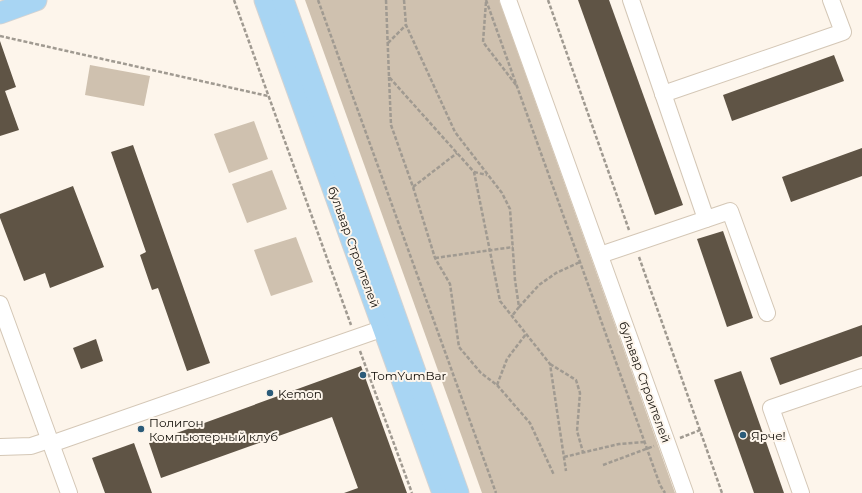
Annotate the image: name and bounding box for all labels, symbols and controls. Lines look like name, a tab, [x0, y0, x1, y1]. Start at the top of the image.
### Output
street label: бульвар Строителей	[325, 184, 383, 310]
street label: бульвар Строителей	[616, 319, 674, 445]
place label: TomYumBar	[371, 368, 447, 383]
marker: TomYumBar	[358, 370, 368, 380]
place label: Kemon	[278, 386, 322, 401]
marker: Kemon	[265, 388, 275, 398]
place label: Полигон Компьютерный клуб	[149, 415, 278, 444]
marker: Полигон Компьютерный клуб	[136, 424, 146, 434]
place label: Ярче!	[751, 428, 786, 443]
marker: Ярче!	[738, 430, 748, 440]

